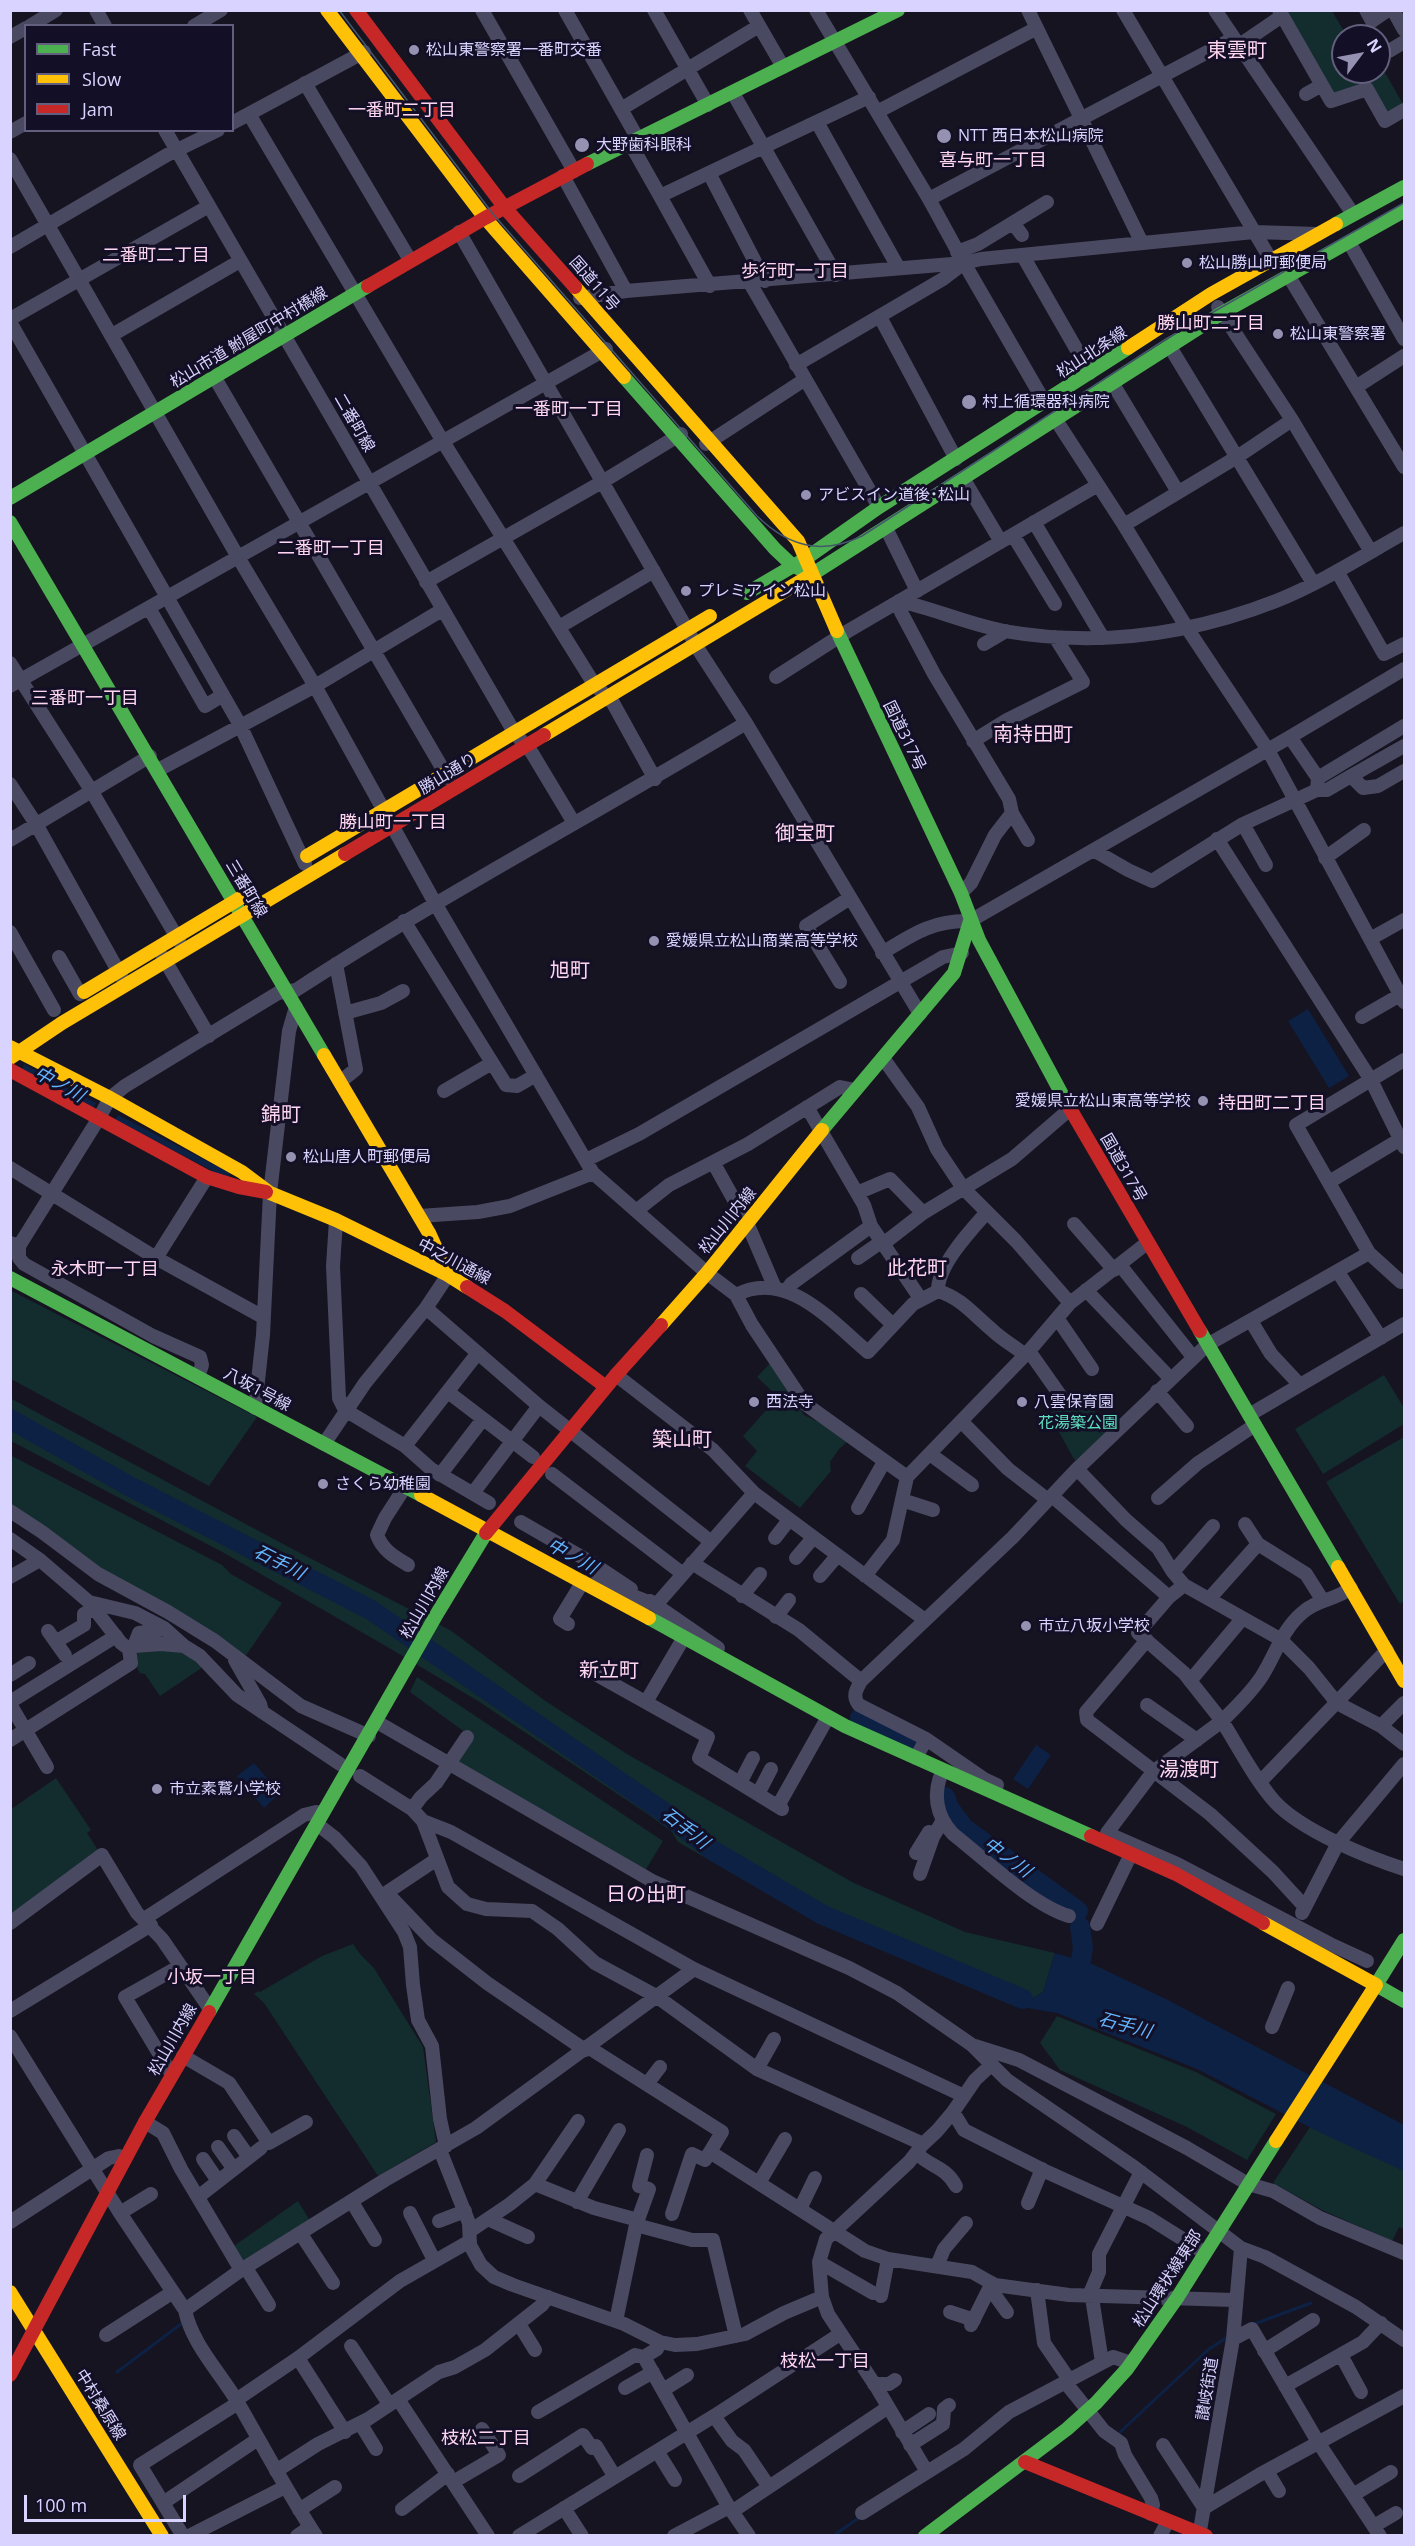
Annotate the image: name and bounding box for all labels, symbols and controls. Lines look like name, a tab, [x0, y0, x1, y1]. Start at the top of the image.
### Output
legend	[24, 24, 234, 132]
north arrow	[1331, 24, 1391, 84]
text: N	[1362, 34, 1387, 57]
text: Fast	[82, 37, 116, 61]
district label: 東雲町	[1207, 39, 1267, 63]
place label: 松山東警察署一番町交番	[426, 40, 602, 60]
marker: 松山東警察署一番町交番	[407, 43, 421, 57]
text: Slow	[82, 67, 121, 91]
text: Jam	[82, 97, 114, 121]
district label: 一番町二丁目	[348, 100, 456, 122]
place label: NTT 西日本松山病院	[958, 126, 1104, 146]
marker: NTT 西日本松山病院	[935, 127, 953, 145]
place label: 大野歯科眼科	[596, 135, 692, 155]
marker: 大野歯科眼科	[573, 136, 591, 154]
district label: 喜与町一丁目	[939, 150, 1047, 172]
district label: 二番町二丁目	[102, 245, 210, 267]
street label: 国道11号	[565, 253, 623, 315]
place label: 松山勝山町郵便局	[1199, 253, 1327, 273]
marker: 松山勝山町郵便局	[1180, 256, 1194, 270]
district label: 歩行町一丁目	[741, 261, 849, 283]
street label: 松山市道 鮒屋町中村橋線	[167, 283, 331, 393]
district label: 勝山町二丁目	[1157, 313, 1265, 335]
street label: 松山北条線	[1053, 323, 1131, 383]
place label: 松山東警察署	[1290, 324, 1386, 344]
marker: 松山東警察署	[1271, 327, 1285, 341]
street label: 二番町線	[330, 390, 378, 456]
place label: 村上循環器科病院	[982, 392, 1110, 412]
marker: 村上循環器科病院	[960, 393, 978, 411]
district label: 一番町一丁目	[515, 399, 623, 421]
place label: アビスイン道後･松山	[818, 485, 970, 505]
marker: アビスイン道後･松山	[799, 488, 813, 502]
district label: 二番町一丁目	[277, 538, 385, 560]
place label: プレミアイン松山	[698, 581, 826, 601]
marker: プレミアイン松山	[679, 584, 693, 598]
district label: 三番町一丁目	[31, 688, 139, 710]
street label: 国道317号	[879, 698, 929, 774]
district label: 南持田町	[993, 723, 1073, 747]
street label: 勝山通り	[416, 749, 480, 799]
district label: 勝山町一丁目	[339, 812, 447, 834]
district label: 御宝町	[775, 822, 835, 846]
street label: 三番町線	[221, 857, 271, 921]
place label: 愛媛県立松山商業高等学校	[666, 931, 858, 951]
marker: 愛媛県立松山商業高等学校	[647, 934, 661, 948]
district label: 旭町	[550, 959, 590, 983]
water label: 中ノ川	[30, 1062, 88, 1108]
place label: 愛媛県立松山東高等学校	[1015, 1091, 1191, 1111]
district label: 持田町二丁目	[1218, 1093, 1326, 1115]
marker: 愛媛県立松山東高等学校	[1196, 1094, 1210, 1108]
district label: 錦町	[261, 1103, 301, 1127]
street label: 国道317号	[1096, 1131, 1150, 1205]
place label: 松山唐人町郵便局	[303, 1147, 431, 1167]
marker: 松山唐人町郵便局	[284, 1150, 298, 1164]
street label: 松山川内線	[695, 1184, 761, 1258]
street label: 中之川通線	[414, 1235, 494, 1289]
district label: 此花町	[887, 1257, 947, 1281]
district label: 永木町一丁目	[51, 1259, 159, 1281]
street label: 八坂1号線	[220, 1364, 294, 1416]
place label: 西法寺	[766, 1392, 814, 1412]
place label: 八雲保育園	[1034, 1392, 1114, 1412]
marker: 西法寺	[747, 1395, 761, 1409]
marker: 八雲保育園	[1015, 1395, 1029, 1409]
park label: 花湯築公園	[1038, 1413, 1118, 1433]
district label: 築山町	[652, 1428, 712, 1452]
place label: さくら幼稚園	[335, 1474, 431, 1494]
marker: さくら幼稚園	[316, 1477, 330, 1491]
water label: 中ノ川	[543, 1534, 601, 1580]
water label: 石手川	[250, 1541, 308, 1585]
street label: 松山川内線	[397, 1564, 453, 1642]
place label: 市立八坂小学校	[1038, 1616, 1150, 1636]
marker: 市立八坂小学校	[1019, 1619, 1033, 1633]
district label: 新立町	[579, 1659, 639, 1683]
district label: 湯渡町	[1159, 1758, 1219, 1782]
place label: 市立素鵞小学校	[169, 1779, 281, 1799]
marker: 市立素鵞小学校	[150, 1782, 164, 1796]
water label: 石手川	[657, 1804, 713, 1854]
water label: 中ノ川	[979, 1833, 1035, 1883]
district label: 日の出町	[606, 1883, 686, 1907]
district label: 小坂一丁目	[167, 1967, 257, 1989]
street label: 松山川内線	[145, 2001, 201, 2079]
water label: 石手川	[1096, 2009, 1154, 2043]
street label: 松山環状線東部	[1129, 2227, 1207, 2331]
district label: 枝松一丁目	[780, 2351, 870, 2373]
street label: 讃岐街道	[1194, 2356, 1222, 2422]
street label: 中村桑原線	[71, 2366, 129, 2444]
district label: 枝松二丁目	[441, 2428, 531, 2450]
scale bar	[27, 2483, 189, 2521]
text: 100 m	[35, 2493, 87, 2517]

